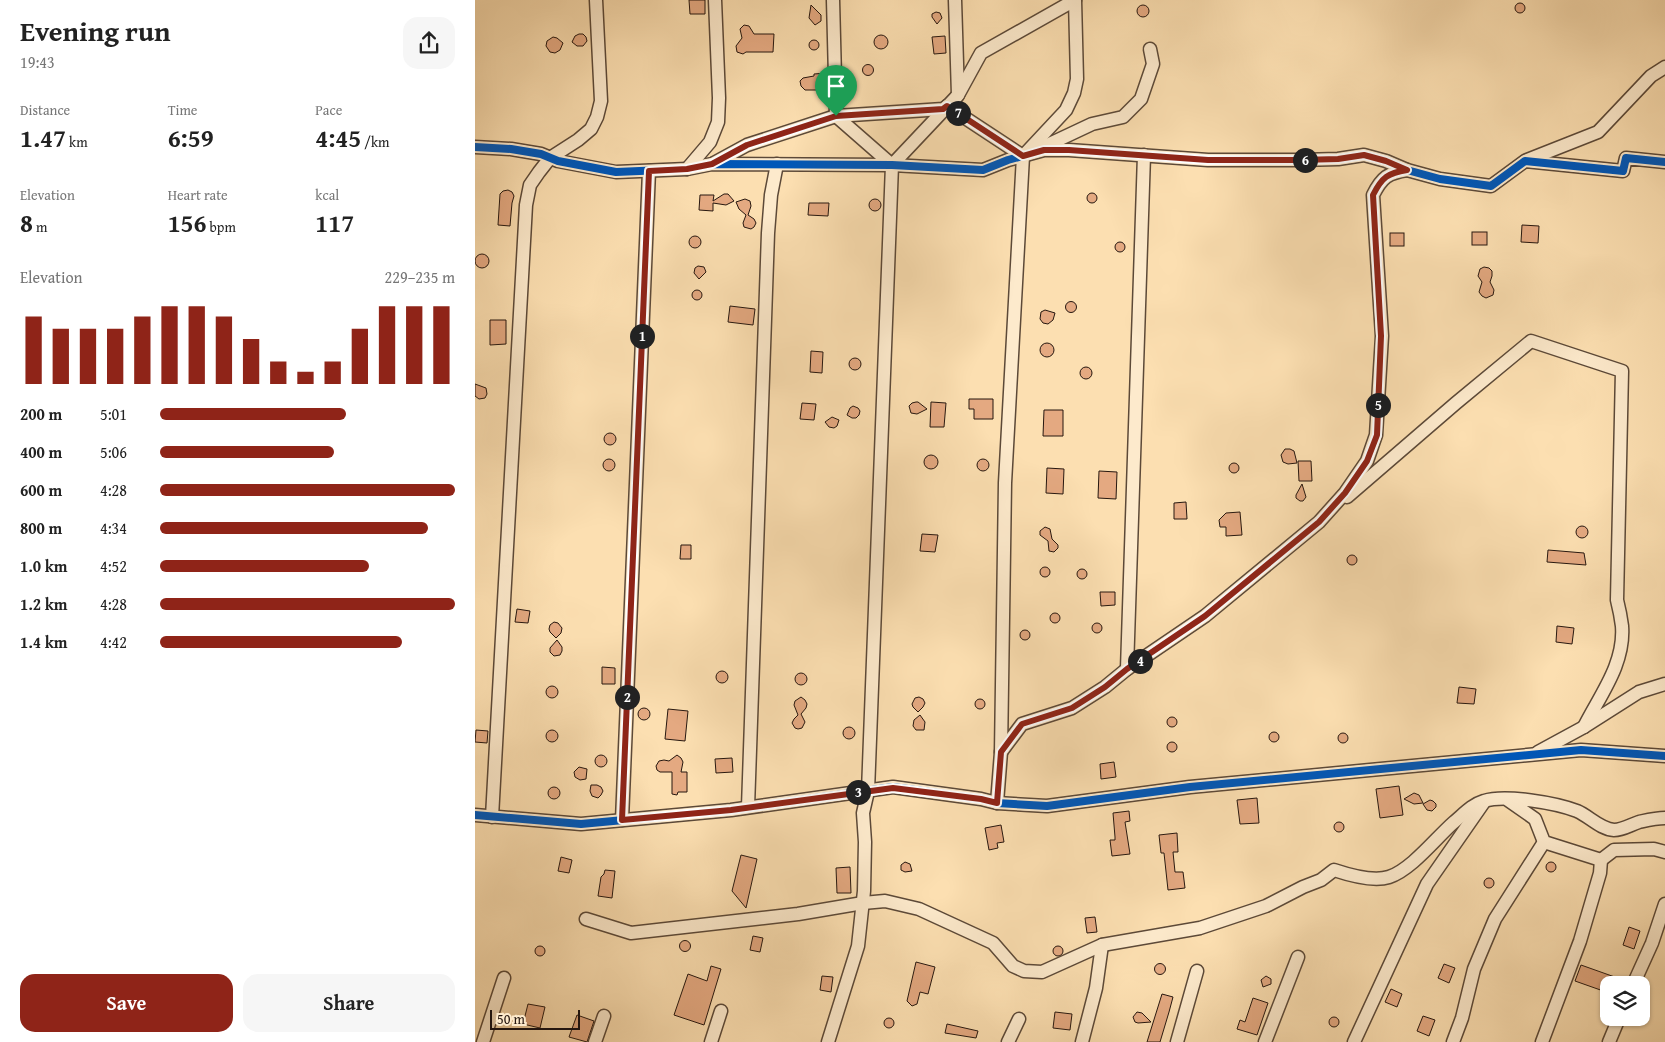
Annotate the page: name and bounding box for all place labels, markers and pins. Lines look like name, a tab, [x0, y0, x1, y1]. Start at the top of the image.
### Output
pin	[815, 65, 857, 116]
pin: 7	[945, 100, 971, 126]
pin: 6	[1293, 148, 1317, 172]
pin: 1	[629, 324, 655, 348]
pin: 5	[1365, 392, 1391, 418]
pin: 4	[1127, 648, 1153, 674]
pin: 2	[615, 684, 639, 710]
pin: 3	[845, 780, 871, 804]

